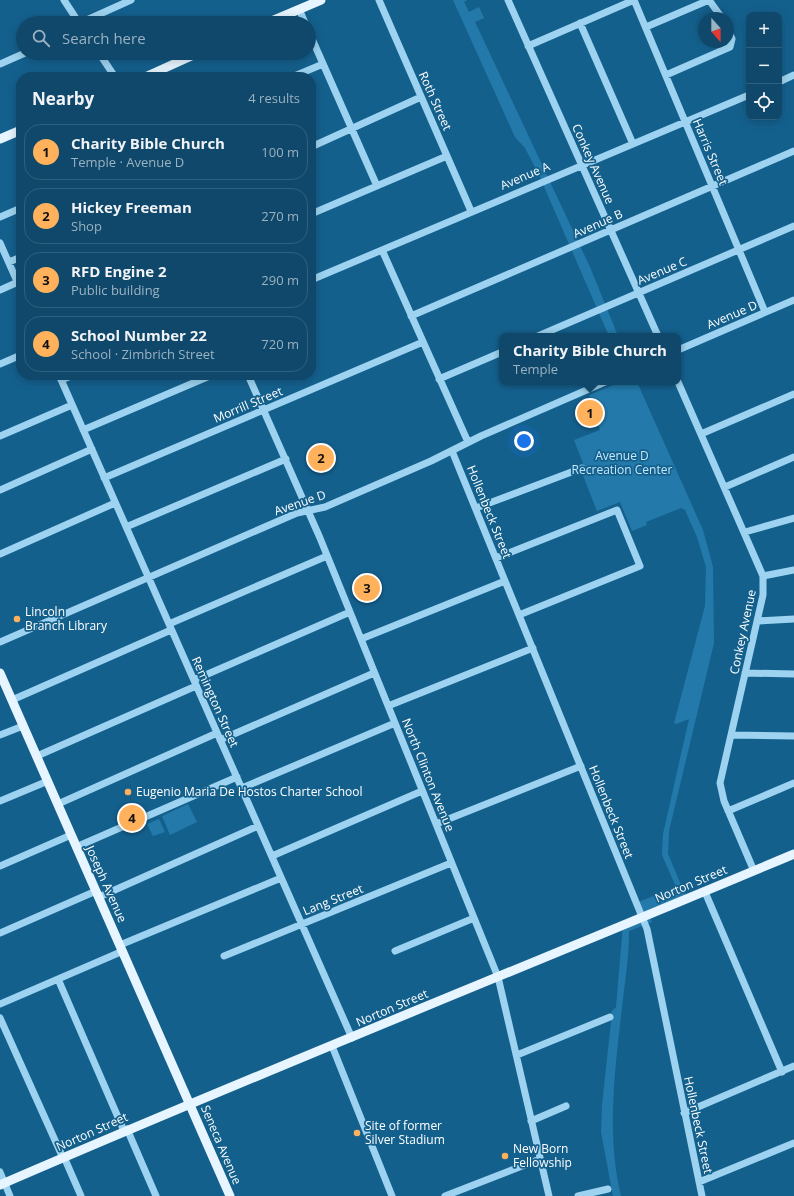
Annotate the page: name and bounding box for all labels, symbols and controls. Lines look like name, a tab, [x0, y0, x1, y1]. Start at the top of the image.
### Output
north arrow	[698, 12, 734, 48]
map controls	[746, 12, 782, 120]
button: +	[746, 12, 782, 48]
search box	[16, 16, 316, 60]
icon: search	[30, 27, 52, 49]
text: Search here	[62, 28, 146, 48]
button: −	[746, 48, 782, 84]
street label: Roth Street	[415, 69, 456, 133]
button: locate	[746, 84, 782, 120]
text: Nearby	[32, 87, 94, 110]
text: 4 results	[248, 89, 300, 107]
street label: Harris Street	[689, 116, 732, 188]
street label: Conkey Avenue	[568, 121, 619, 207]
text: Charity Bible Church	[71, 133, 225, 153]
text: 1	[42, 143, 50, 161]
text: 100 m	[261, 143, 299, 161]
text: Temple · Avenue D	[71, 153, 184, 171]
street label: Avenue A	[497, 157, 553, 194]
text: Hickey Freeman	[71, 197, 192, 217]
street label: Avenue B	[570, 205, 626, 242]
text: 2	[42, 207, 50, 225]
text: 270 m	[261, 207, 299, 225]
text: Shop	[71, 217, 102, 235]
street label: Avenue C	[634, 252, 690, 289]
text: RFD Engine 2	[71, 261, 167, 281]
text: 3	[42, 271, 50, 289]
text: 290 m	[261, 271, 299, 289]
text: Public building	[71, 281, 160, 299]
street label: Avenue D	[704, 296, 760, 333]
text: School Number 22	[71, 325, 207, 345]
popup	[499, 333, 681, 385]
text: 4	[42, 335, 50, 353]
text: 720 m	[261, 335, 299, 353]
text: Charity Bible Church	[513, 340, 667, 360]
text: School · Zimbrich Street	[71, 345, 215, 363]
text: Temple	[513, 360, 558, 378]
street label: Morrill Street	[211, 382, 285, 427]
pin: 1	[577, 398, 603, 428]
your location	[514, 431, 534, 451]
pin: 2	[308, 443, 334, 473]
park label: Avenue D Recreation Center	[572, 447, 672, 478]
street label: Hollenbeck Street	[463, 463, 516, 561]
street label: Avenue D	[272, 486, 328, 519]
pin: 3	[354, 573, 380, 603]
street label: Conkey Avenue	[725, 588, 760, 676]
place label: Lincoln Branch Library	[25, 603, 108, 634]
marker: Lincoln Branch Library	[12, 614, 22, 624]
street label: Remington Street	[188, 654, 243, 750]
street label: North Clinton Avenue	[398, 716, 459, 834]
street label: Hollenbeck Street	[585, 763, 638, 861]
place label: Eugenio Maria De Hostos Charter School	[136, 783, 363, 800]
marker: Eugenio Maria De Hostos Charter School	[123, 787, 133, 797]
pin: 4	[119, 803, 145, 833]
street label: Joseph Avenue	[82, 842, 131, 925]
street label: Norton Street	[652, 861, 729, 906]
street label: Lang Street	[300, 880, 365, 919]
street label: Norton Street	[353, 985, 430, 1030]
street label: Hollenbeck Street	[680, 1075, 717, 1175]
street label: Seneca Avenue	[197, 1102, 246, 1187]
street label: Norton Street	[53, 1108, 130, 1155]
place label: Site of former Silver Stadium	[365, 1117, 445, 1148]
marker: Site of former Silver Stadium	[352, 1128, 362, 1138]
place label: New Born Fellowship	[513, 1140, 572, 1171]
marker: New Born Fellowship	[500, 1151, 510, 1161]

